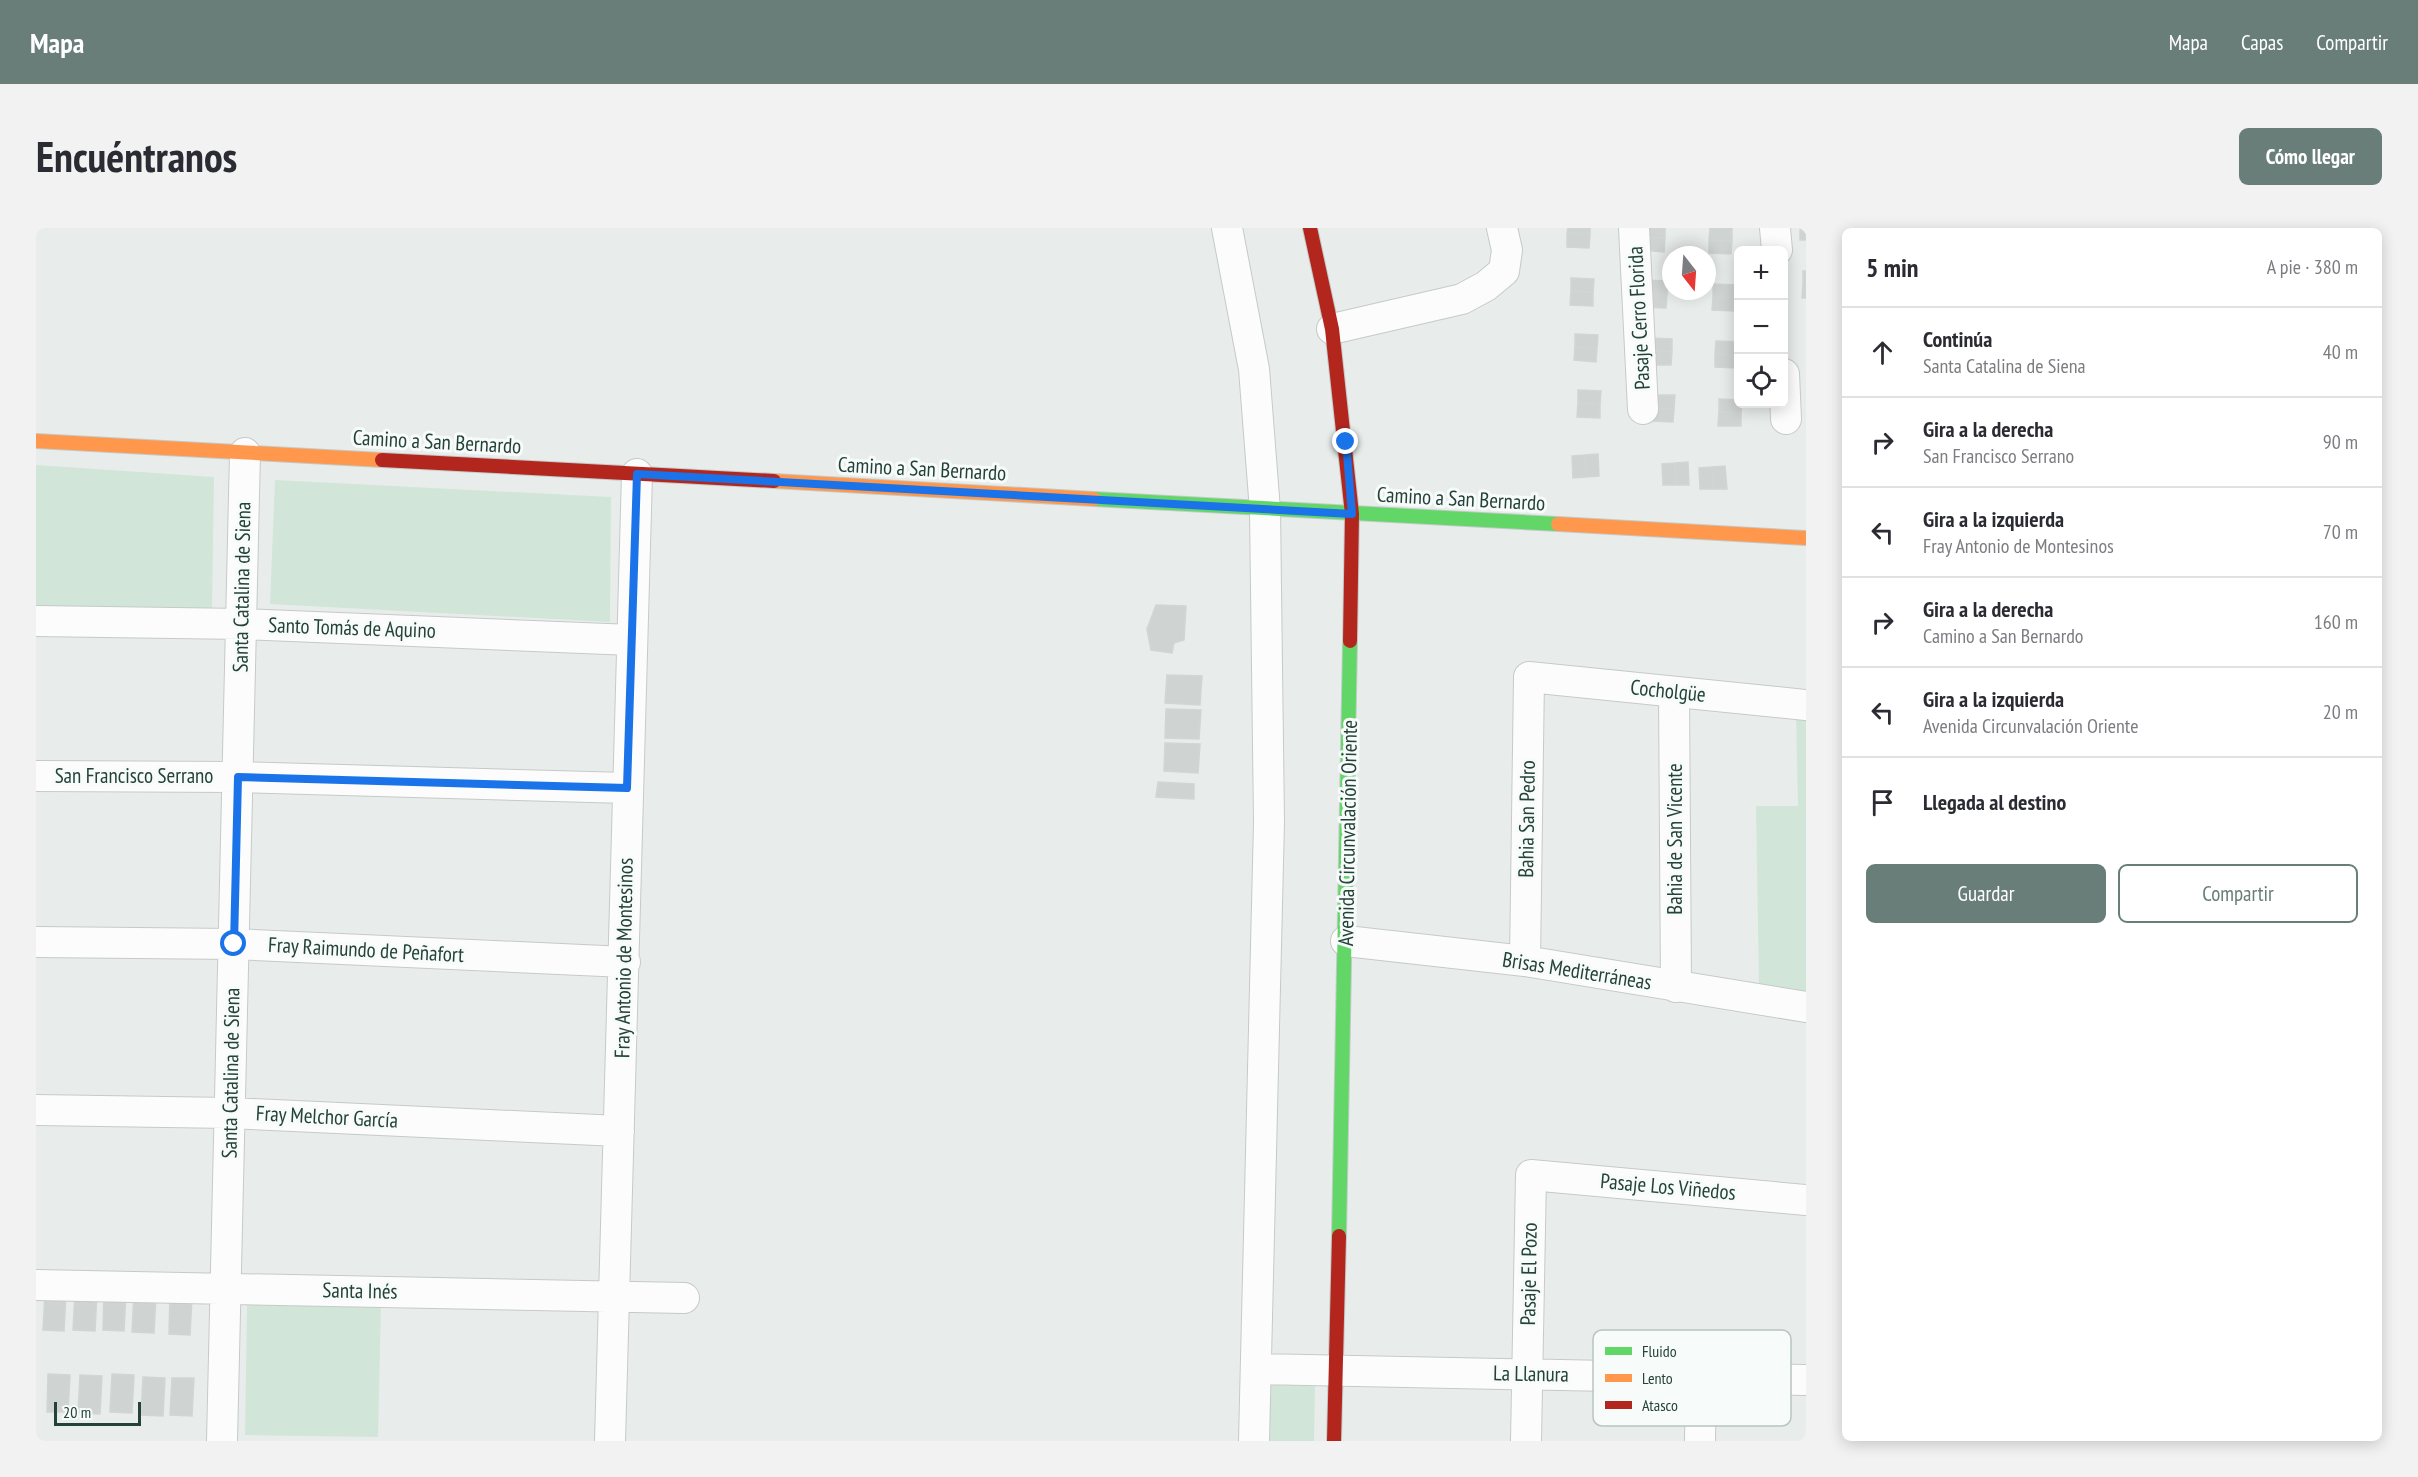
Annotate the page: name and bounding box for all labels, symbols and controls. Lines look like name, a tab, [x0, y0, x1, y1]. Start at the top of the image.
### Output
text: Mapa	[30, 24, 84, 61]
text: Mapa	[2169, 29, 2208, 56]
text: Capas	[2241, 29, 2283, 56]
text: Compartir	[2316, 29, 2388, 56]
button: Cómo llegar	[2239, 128, 2382, 185]
text: Encuéntranos	[36, 129, 237, 184]
street label: Pasaje Cerro Florida	[1621, 246, 1656, 390]
north arrow	[1662, 246, 1716, 300]
map controls	[1734, 246, 1788, 408]
button: +	[1734, 246, 1788, 300]
text: 5 min	[1866, 251, 1919, 284]
text: A pie · 380 m	[2267, 254, 2358, 280]
button: −	[1734, 300, 1788, 354]
text: Continúa	[1923, 325, 1992, 353]
icon: ahead	[1866, 336, 1899, 369]
text: 40 m	[2323, 339, 2358, 365]
text: Santa Catalina de Siena	[1923, 353, 2086, 379]
button: locate	[1734, 354, 1788, 408]
text: Gira a la derecha	[1923, 415, 2053, 443]
street label: Camino a San Bernardo	[352, 424, 522, 459]
icon: right	[1866, 426, 1899, 459]
route end	[1332, 428, 1358, 454]
text: 90 m	[2323, 429, 2358, 455]
text: San Francisco Serrano	[1923, 443, 2074, 469]
street label: Camino a San Bernardo	[837, 451, 1007, 486]
street label: Camino a San Bernardo	[1376, 481, 1546, 516]
street label: Santa Catalina de Siena	[227, 501, 256, 673]
text: Gira a la izquierda	[1923, 505, 2064, 533]
icon: left	[1866, 516, 1899, 549]
text: 70 m	[2323, 519, 2358, 545]
text: Fray Antonio de Montesinos	[1923, 533, 2114, 559]
text: Gira a la derecha	[1923, 595, 2053, 623]
icon: right	[1866, 606, 1899, 639]
text: 160 m	[2314, 609, 2358, 635]
street label: Santo Tomás de Aquino	[268, 611, 436, 644]
text: Camino a San Bernardo	[1923, 623, 2083, 649]
street label: Cocholgüe	[1629, 673, 1707, 708]
text: Gira a la izquierda	[1923, 685, 2064, 713]
icon: left	[1866, 696, 1899, 729]
text: 20 m	[2323, 699, 2358, 725]
text: Avenida Circunvalación Oriente	[1923, 713, 2138, 739]
street label: Avenida Circunvalación Oriente	[1332, 720, 1363, 946]
street label: Bahia San Pedro	[1512, 760, 1541, 878]
street label: San Francisco Serrano	[55, 762, 213, 789]
street label: Bahia de San Vicente	[1661, 763, 1688, 915]
icon: arrive	[1866, 786, 1899, 819]
text: Llegada al destino	[1923, 788, 2066, 816]
street label: Fray Antonio de Montesinos	[608, 858, 639, 1058]
button: Guardar	[1866, 864, 2106, 923]
button: Compartir	[2118, 864, 2358, 923]
route start	[220, 930, 246, 956]
street label: Fray Raimundo de Peñafort	[267, 931, 465, 968]
street label: Brisas Mediterráneas	[1501, 945, 1654, 996]
street label: Santa Catalina de Siena	[216, 987, 245, 1159]
street label: Fray Melchor García	[255, 1099, 399, 1134]
street label: Pasaje Los Viñedos	[1599, 1167, 1737, 1206]
street label: Pasaje El Pozo	[1514, 1222, 1543, 1326]
street label: Santa Inés	[322, 1276, 398, 1305]
legend	[1593, 1330, 1791, 1426]
text: Fluido	[1642, 1341, 1677, 1361]
street label: La Llanura	[1493, 1359, 1569, 1388]
text: Lento	[1642, 1368, 1673, 1388]
text: Atasco	[1642, 1395, 1678, 1415]
scale bar	[54, 1399, 141, 1426]
text: 20 m	[63, 1402, 91, 1422]

